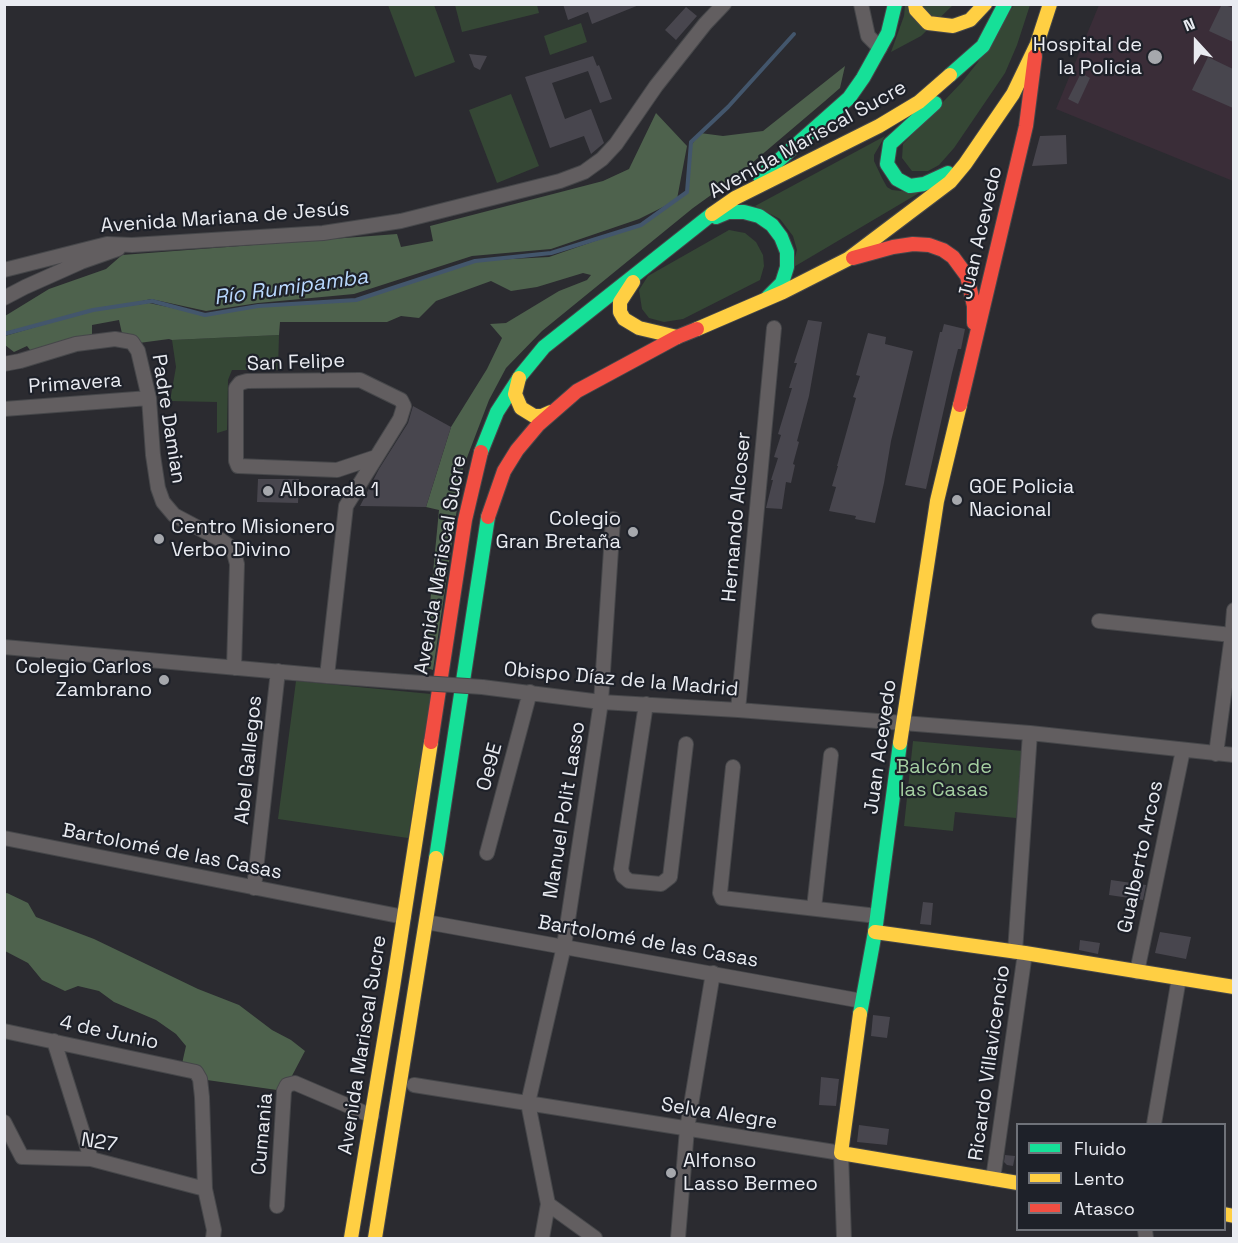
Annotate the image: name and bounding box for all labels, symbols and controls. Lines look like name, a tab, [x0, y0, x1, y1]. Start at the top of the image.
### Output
north arrow	[1166, 12, 1226, 72]
text: N	[1181, 13, 1198, 36]
place label: Hospital de la Policia	[1033, 34, 1142, 81]
marker: Hospital de la Policia	[1146, 48, 1164, 66]
street label: Avenida Mariscal Sucre	[705, 76, 911, 204]
street label: Juan Acevedo	[954, 164, 1008, 302]
street label: Avenida Mariana de Jesús	[100, 197, 350, 239]
water label: Río Rumipamba	[212, 265, 370, 311]
street label: San Felipe	[247, 349, 345, 377]
street label: Padre Damian	[146, 353, 190, 485]
street label: Primavera	[28, 369, 122, 399]
street label: Hernando Alcoser	[718, 431, 756, 603]
street label: Avenida Mariscal Sucre	[410, 454, 472, 676]
place label: GOE Policia Nacional	[969, 476, 1074, 523]
place label: Alborada 1	[280, 479, 379, 503]
marker: Alborada 1	[261, 484, 275, 498]
marker: GOE Policia Nacional	[950, 493, 964, 507]
place label: Colegio Gran Bretaña	[495, 508, 621, 555]
place label: Centro Misionero Verbo Divino	[171, 516, 335, 563]
marker: Colegio Gran Bretaña	[626, 525, 640, 539]
marker: Centro Misionero Verbo Divino	[152, 532, 166, 546]
place label: Colegio Carlos Zambrano	[15, 656, 152, 703]
street label: Obispo Díaz de la Madrid	[503, 658, 739, 702]
marker: Colegio Carlos Zambrano	[157, 673, 171, 687]
street label: Juan Acevedo	[860, 678, 902, 816]
street label: Abel Gallegos	[230, 694, 268, 826]
street label: Manuel Polit Lasso	[539, 720, 591, 900]
street label: Oe9E	[472, 740, 508, 794]
park label: Balcón de las Casas	[896, 756, 992, 803]
street label: Gualberto Arcos	[1113, 779, 1169, 935]
street label: Bartolomé de las Casas	[60, 819, 284, 885]
street label: Bartolomé de las Casas	[536, 911, 760, 973]
street label: Avenida Mariscal Sucre	[334, 934, 392, 1156]
street label: Ricardo Villavicencio	[964, 964, 1016, 1162]
street label: 4 de Junio	[57, 1011, 161, 1055]
street label: Cumania	[247, 1092, 279, 1176]
street label: Selva Alegre	[659, 1093, 779, 1135]
legend	[1016, 1123, 1226, 1231]
street label: N27	[79, 1128, 119, 1158]
text: Fluido	[1074, 1137, 1126, 1160]
place label: Alfonso Lasso Bermeo	[683, 1150, 818, 1197]
marker: Alfonso Lasso Bermeo	[664, 1166, 678, 1180]
text: Lento	[1074, 1167, 1124, 1190]
text: Atasco	[1074, 1197, 1135, 1220]

